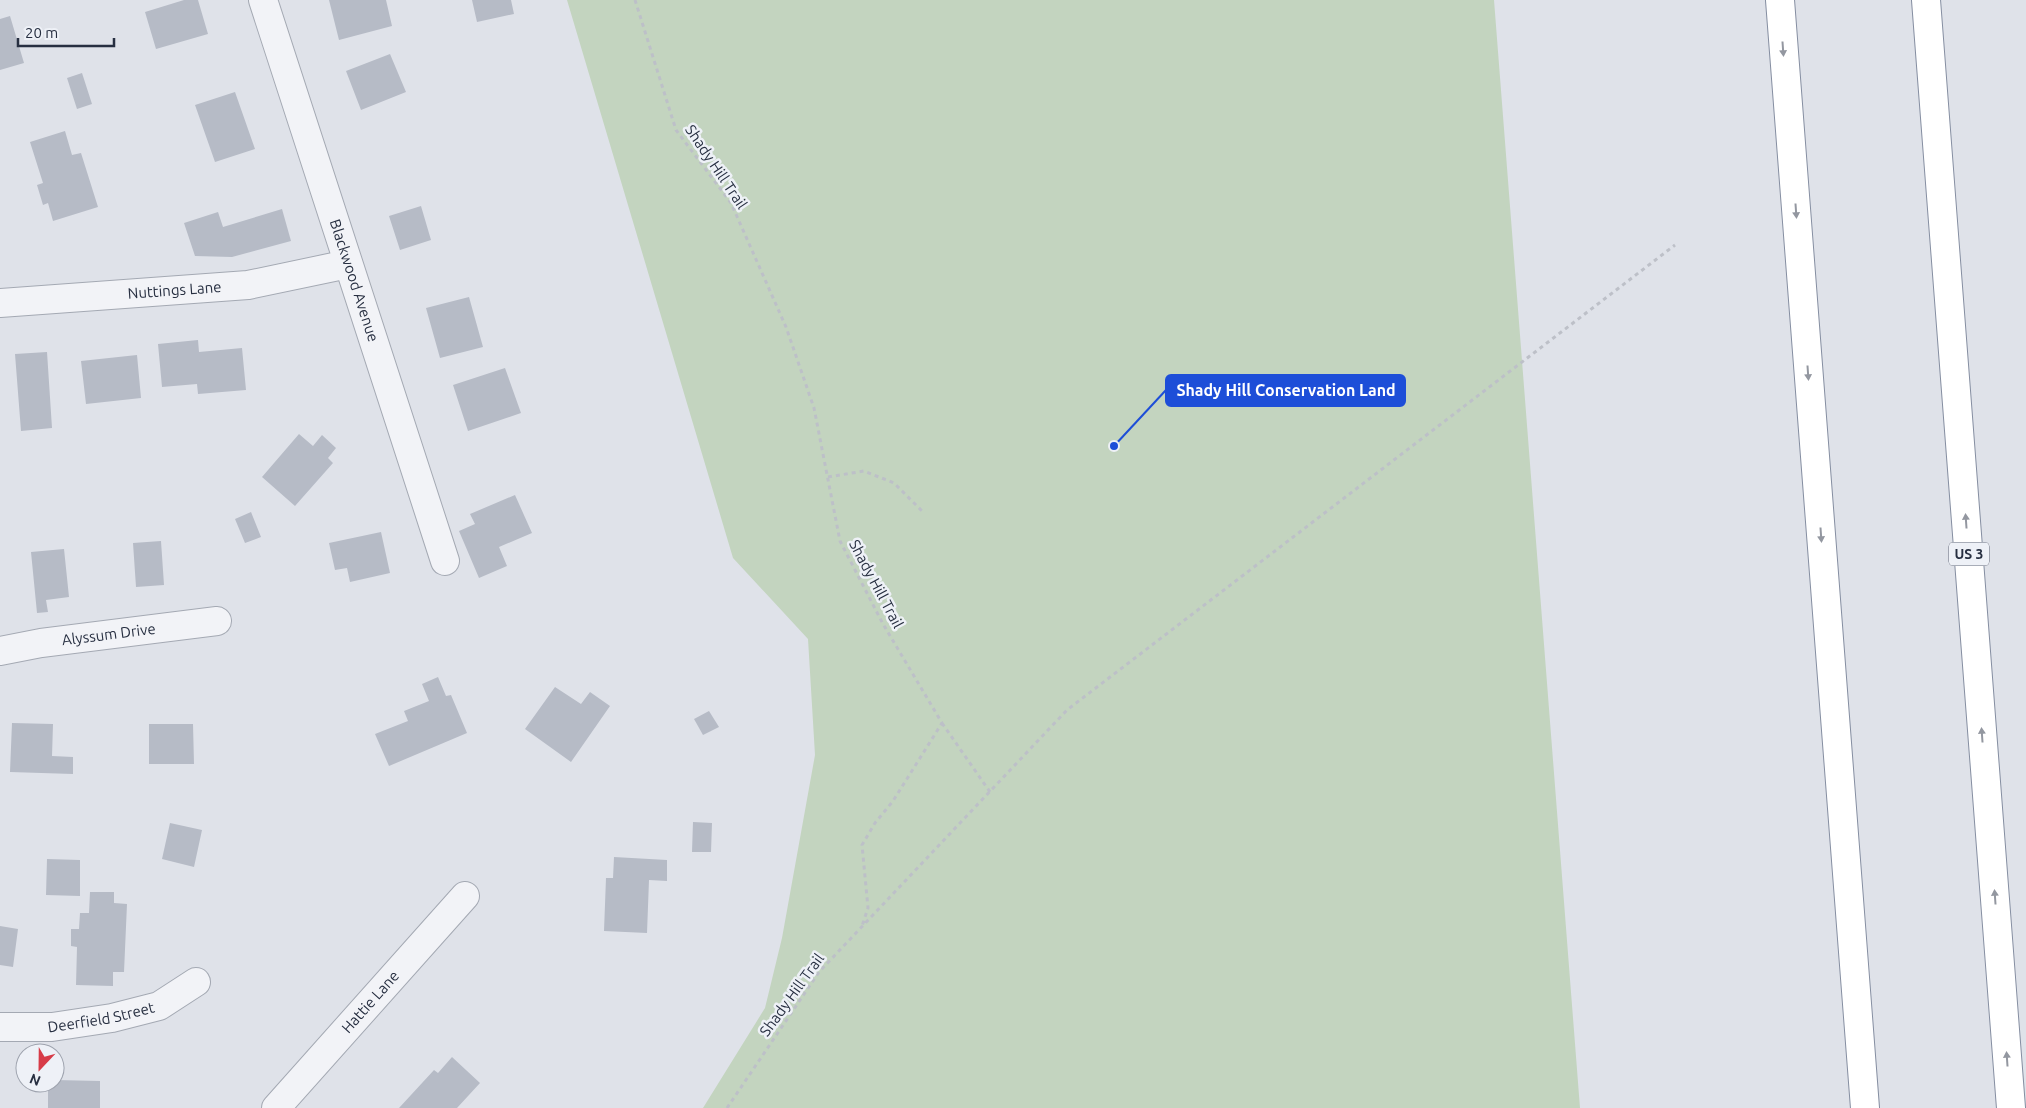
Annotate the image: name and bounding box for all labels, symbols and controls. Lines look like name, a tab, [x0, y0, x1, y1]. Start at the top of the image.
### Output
scale bar	[18, 15, 114, 47]
text: 20 m	[25, 24, 58, 41]
one-way arrow	[1780, 41, 1788, 57]
street label: Shady Hill Trail	[682, 121, 751, 212]
one-way arrow	[1792, 203, 1800, 219]
street label: Blackwood Avenue	[327, 217, 382, 344]
street label: Nuttings Lane	[127, 278, 222, 302]
one-way arrow	[1805, 365, 1813, 381]
callout: Shady Hill Conservation Land	[1166, 375, 1405, 406]
text: Shady Hill Conservation Land	[1176, 381, 1396, 399]
one-way arrow	[1962, 513, 1970, 529]
one-way arrow	[1817, 527, 1825, 543]
street label: Shady Hill Trail	[846, 537, 907, 631]
road number: US 3	[1949, 542, 1989, 566]
street label: Alyssum Drive	[61, 620, 157, 648]
one-way arrow	[1978, 727, 1986, 743]
one-way arrow	[1991, 889, 1999, 905]
street label: Shady Hill Trail	[756, 950, 827, 1039]
street label: Hattie Lane	[338, 967, 402, 1036]
street label: Deerfield Street	[46, 998, 156, 1036]
north arrow	[15, 1043, 65, 1093]
one-way arrow	[2003, 1051, 2011, 1067]
text: N	[27, 1071, 43, 1089]

